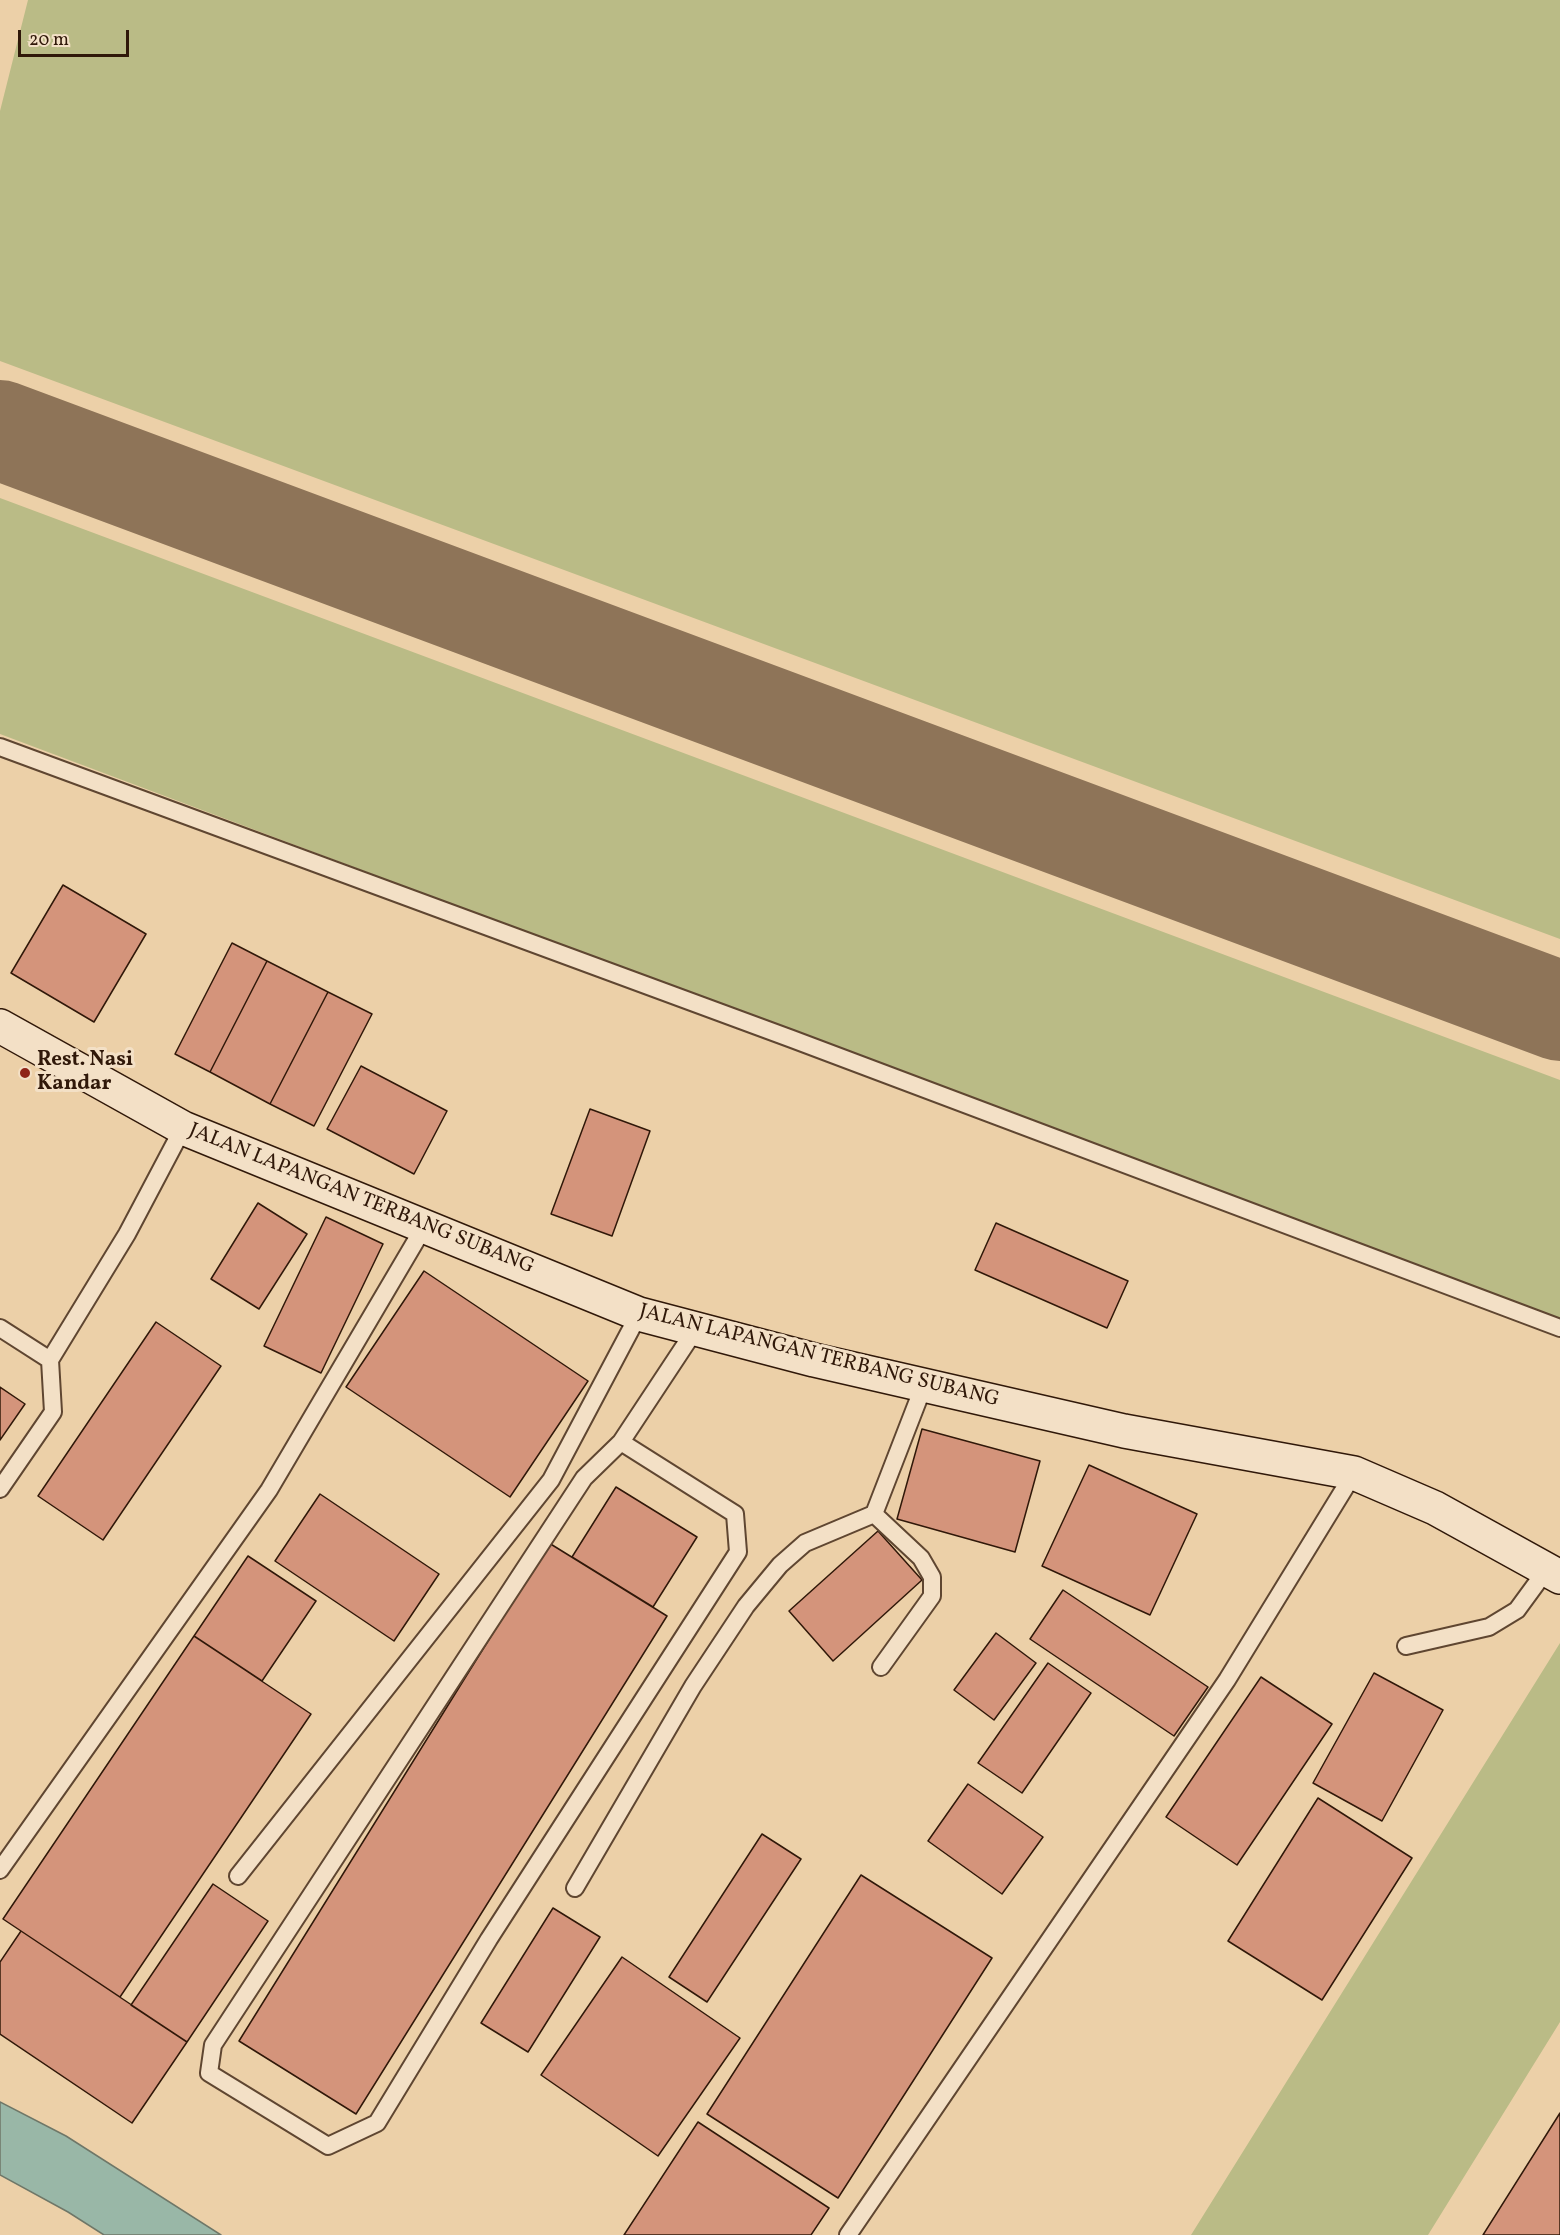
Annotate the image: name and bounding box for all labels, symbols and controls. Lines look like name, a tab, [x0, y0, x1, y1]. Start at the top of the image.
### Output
scale bar	[21, 18, 132, 56]
text: 20 m	[29, 28, 69, 53]
place label: Rest. Nasi Kandar	[37, 1048, 133, 1098]
marker: Rest. Nasi Kandar	[18, 1066, 32, 1080]
street label: JALAN LAPANGAN TERBANG SUBANG	[185, 1119, 537, 1281]
street label: JALAN LAPANGAN TERBANG SUBANG	[636, 1300, 1002, 1414]

